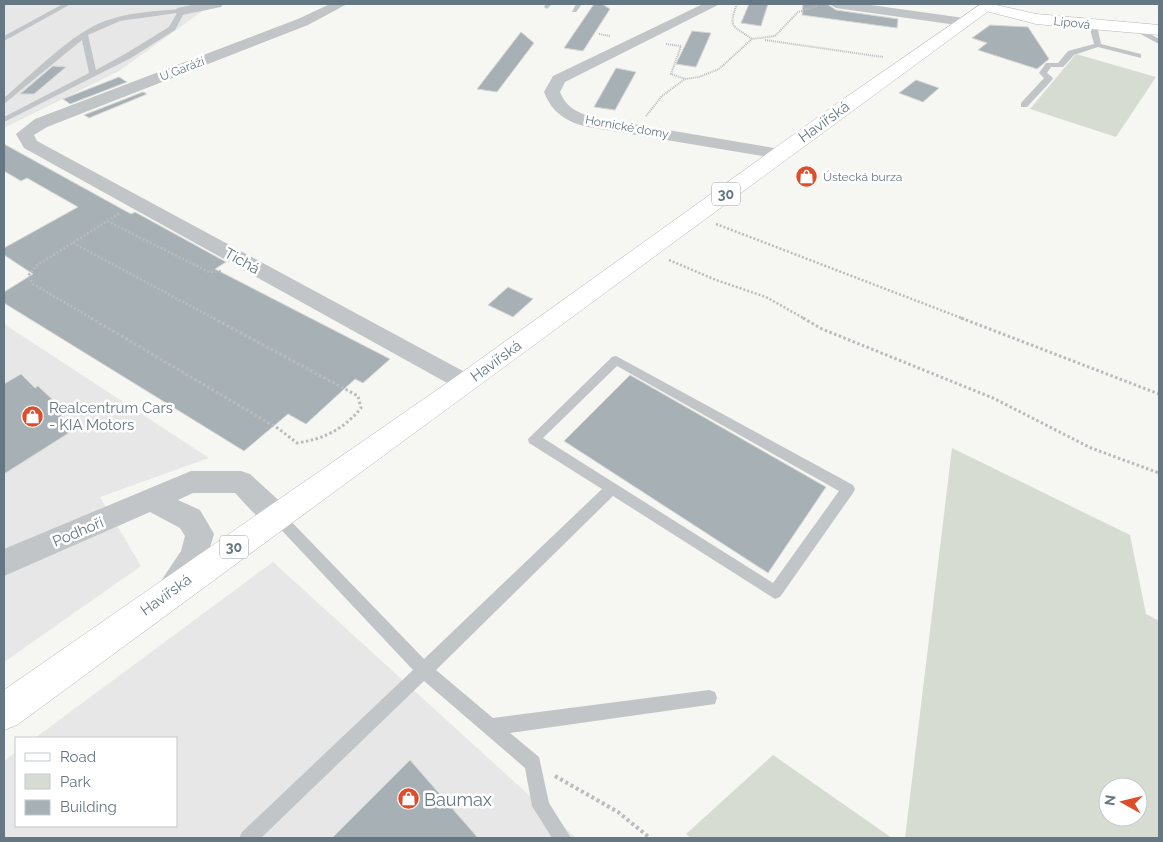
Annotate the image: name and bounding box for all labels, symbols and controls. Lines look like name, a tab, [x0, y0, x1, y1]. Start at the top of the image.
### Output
street label: Lipová	[1053, 14, 1091, 32]
street label: U Garáží	[158, 54, 207, 84]
street label: Havířská	[795, 97, 853, 147]
street label: Hornické domy	[584, 113, 670, 141]
shop icon: Ústecká burza	[795, 165, 819, 189]
place label: Ústecká burza	[823, 170, 902, 184]
road number: 30	[712, 182, 740, 205]
street label: Tichá	[221, 244, 263, 278]
street label: Havířská	[467, 336, 525, 386]
place label: Realcentrum Cars - KIA Motors	[49, 399, 173, 434]
shop icon: Realcentrum Cars - KIA Motors	[21, 405, 45, 429]
street label: Podhoří	[50, 513, 107, 551]
road number: 30	[220, 536, 248, 558]
street label: Havířská	[137, 570, 195, 620]
legend	[15, 737, 178, 827]
text: Road	[60, 748, 96, 766]
text: Park	[60, 773, 91, 791]
north arrow	[1098, 777, 1148, 827]
shop icon: Baumax	[396, 787, 420, 811]
place label: Baumax	[424, 789, 492, 810]
text: N	[1101, 794, 1119, 807]
text: Building	[60, 798, 117, 816]

